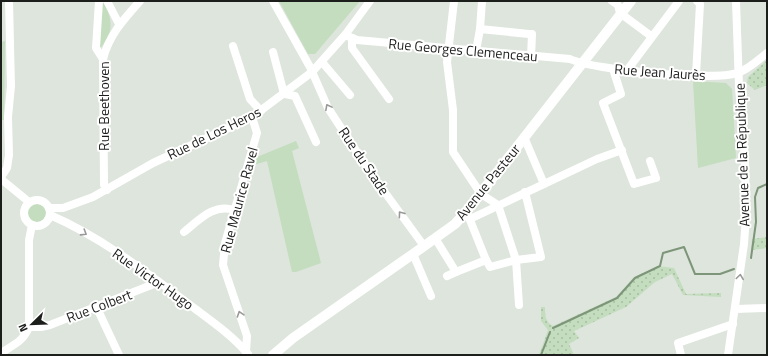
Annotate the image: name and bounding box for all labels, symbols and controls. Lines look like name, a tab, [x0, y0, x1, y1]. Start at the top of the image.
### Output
street label: Rue Georges Clemenceau	[388, 33, 538, 66]
street label: Rue Jean Jaurès	[614, 58, 706, 85]
street label: Rue Beethoven	[93, 61, 114, 151]
street label: Avenue de la République	[728, 83, 755, 227]
street label: Rue de Los Heros	[163, 101, 264, 164]
one-way arrow	[325, 104, 333, 111]
street label: Rue du Stade	[334, 123, 395, 199]
street label: Avenue Pasteur	[450, 139, 525, 224]
street label: Rue Maurice Ravel	[214, 145, 263, 255]
one-way arrow	[399, 212, 406, 219]
one-way arrow	[80, 228, 87, 236]
street label: Rue Victor Hugo	[108, 243, 198, 314]
one-way arrow	[735, 274, 744, 280]
street label: Rue Colbert	[63, 283, 135, 328]
north arrow	[12, 304, 52, 344]
one-way arrow	[236, 311, 244, 318]
text: N	[14, 321, 32, 335]

